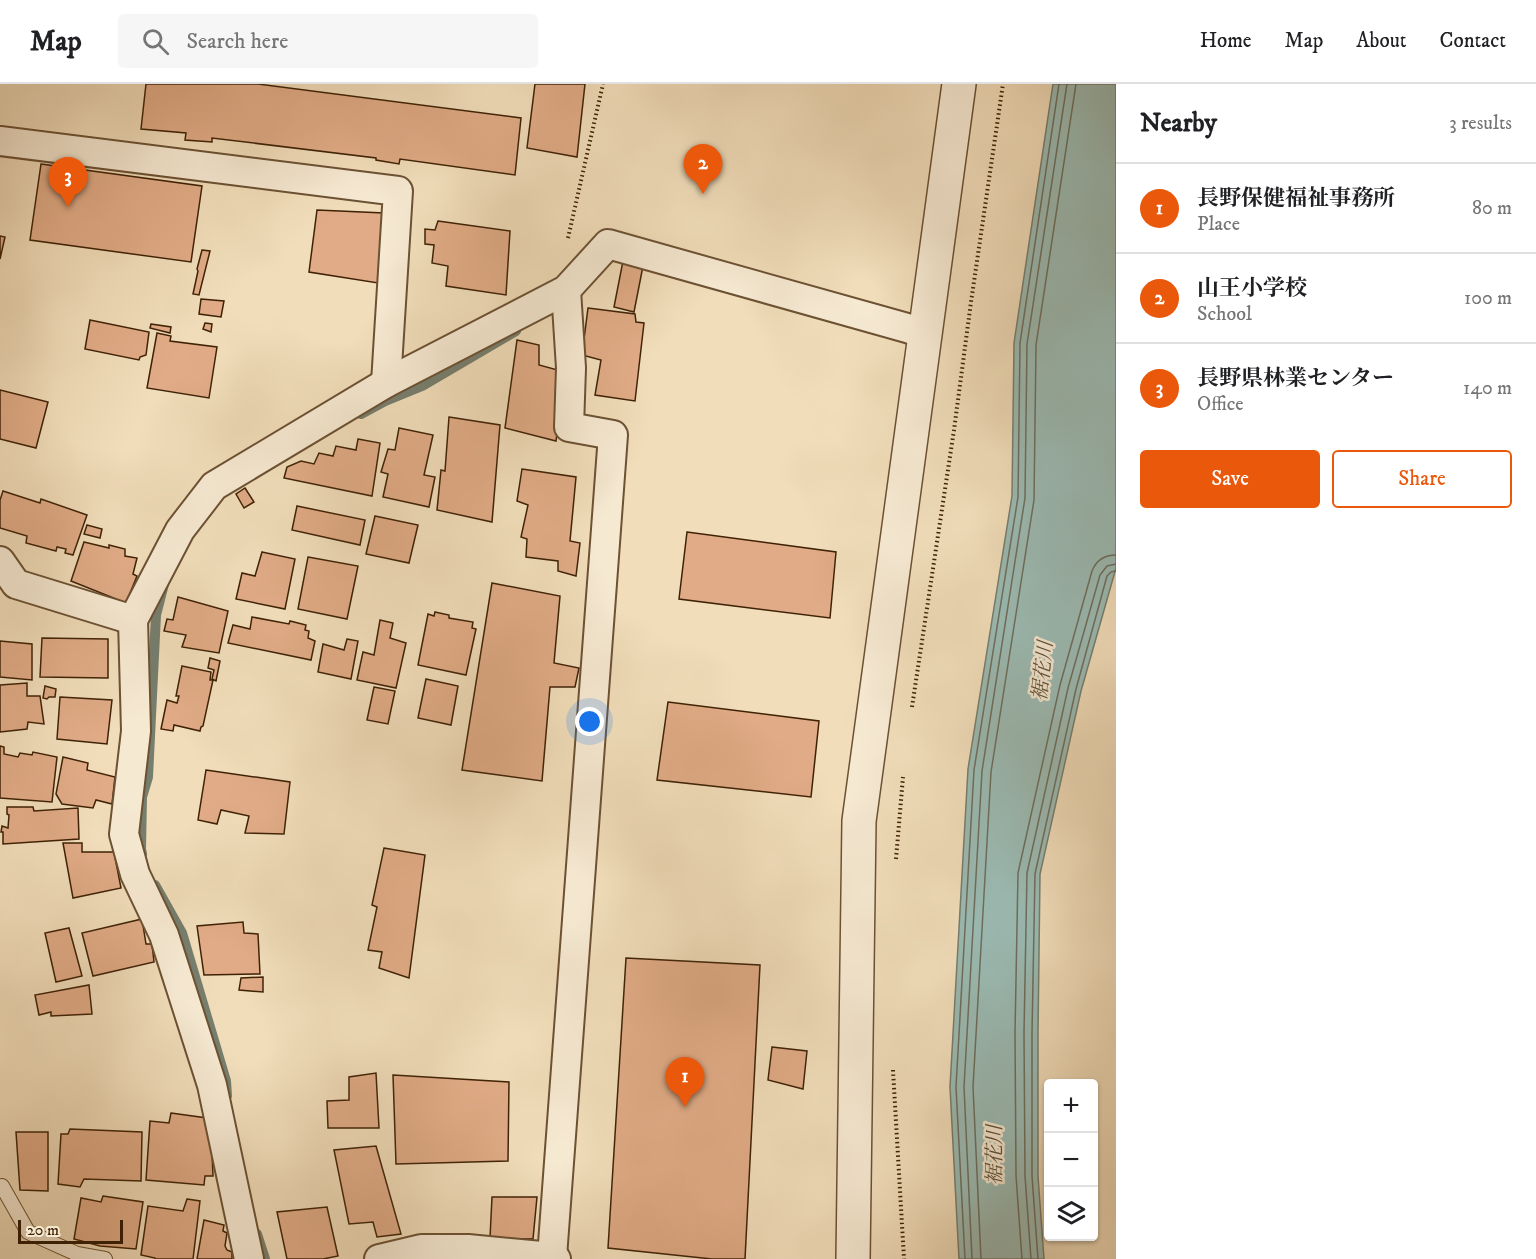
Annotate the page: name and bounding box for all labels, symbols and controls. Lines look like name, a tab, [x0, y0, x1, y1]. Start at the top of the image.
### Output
search box	[118, 14, 538, 68]
text: Map	[30, 24, 82, 59]
icon: search	[139, 25, 172, 58]
text: Search here	[187, 28, 288, 55]
text: Home	[1200, 28, 1252, 54]
text: Map	[1285, 28, 1323, 54]
text: About	[1356, 28, 1407, 54]
text: Contact	[1440, 28, 1506, 54]
text: Nearby	[1140, 107, 1217, 140]
text: 3 results	[1449, 111, 1512, 136]
pin: 2	[684, 144, 722, 194]
pin: 3	[48, 158, 88, 207]
text: 長野保健福祉事務所	[1197, 185, 1395, 212]
text: 1	[1156, 196, 1163, 221]
text: 80 m	[1472, 196, 1512, 221]
text: Place	[1197, 212, 1240, 237]
text: 山王小学校	[1197, 275, 1307, 302]
text: 2	[1155, 286, 1164, 311]
text: 100 m	[1464, 286, 1512, 311]
text: School	[1197, 302, 1252, 327]
text: 長野県林業センター	[1197, 365, 1394, 392]
text: 3	[1156, 376, 1163, 401]
text: 140 m	[1463, 376, 1512, 401]
text: Office	[1197, 392, 1244, 417]
button: Save	[1140, 450, 1320, 508]
button: Share	[1332, 450, 1512, 508]
water label: 裾花川	[1028, 638, 1059, 702]
your location	[575, 707, 604, 736]
pin: 1	[666, 1058, 704, 1107]
map controls	[1044, 1079, 1098, 1241]
button: +	[1044, 1079, 1098, 1133]
water label: 裾花川	[983, 1123, 1008, 1185]
button: −	[1044, 1133, 1098, 1187]
button: layers	[1044, 1187, 1098, 1241]
scale bar	[18, 1217, 123, 1244]
text: 20 m	[27, 1220, 59, 1240]

